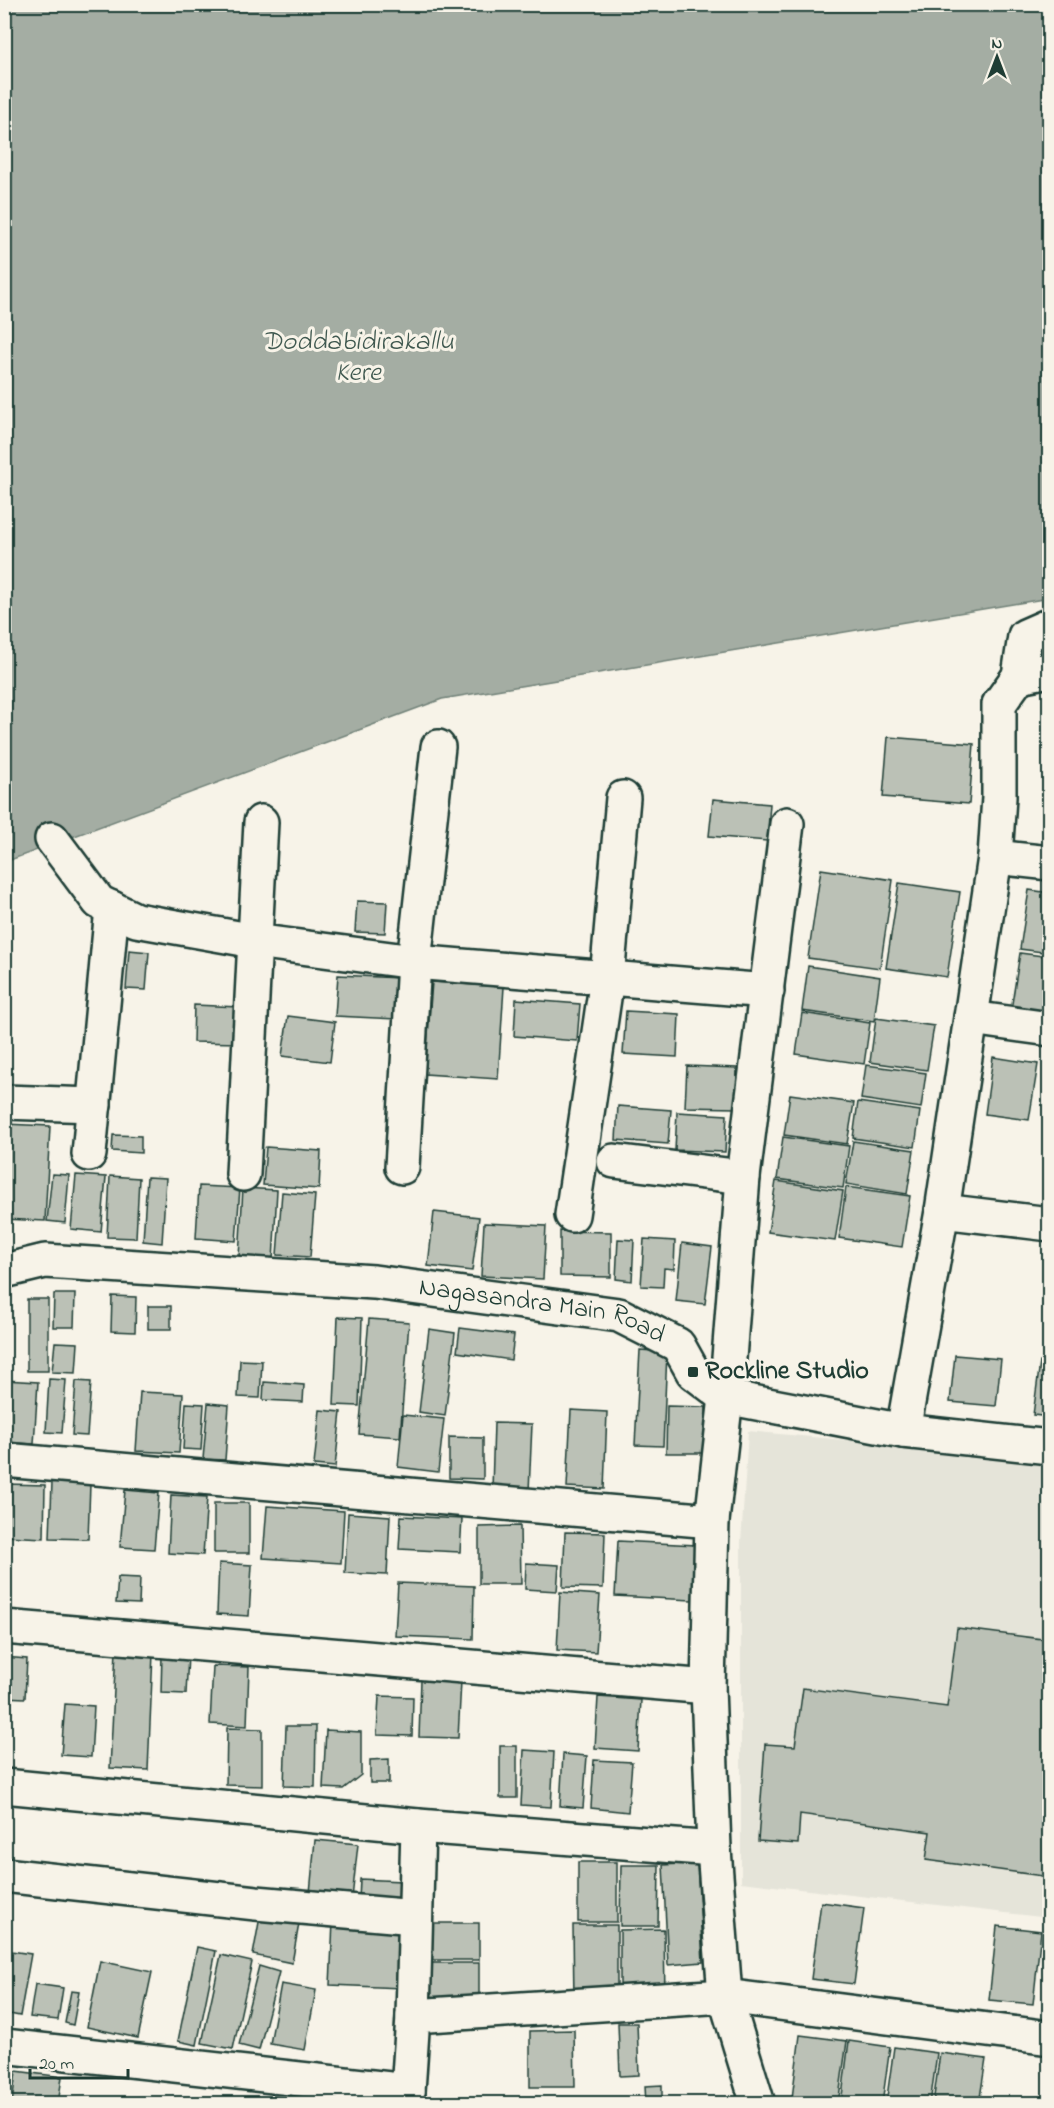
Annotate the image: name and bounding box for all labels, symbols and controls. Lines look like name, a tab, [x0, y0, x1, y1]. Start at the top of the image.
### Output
north arrow	[967, 27, 1027, 87]
text: N	[992, 32, 1003, 56]
water label: Doddabidirakallu Kere	[262, 323, 454, 393]
street label: Nagasandra Main Road	[417, 1269, 672, 1355]
place label: Rockline Studio	[705, 1353, 869, 1391]
marker: Rockline Studio	[686, 1365, 700, 1379]
scale bar	[30, 2042, 128, 2080]
text: 20 m	[39, 2052, 74, 2078]

